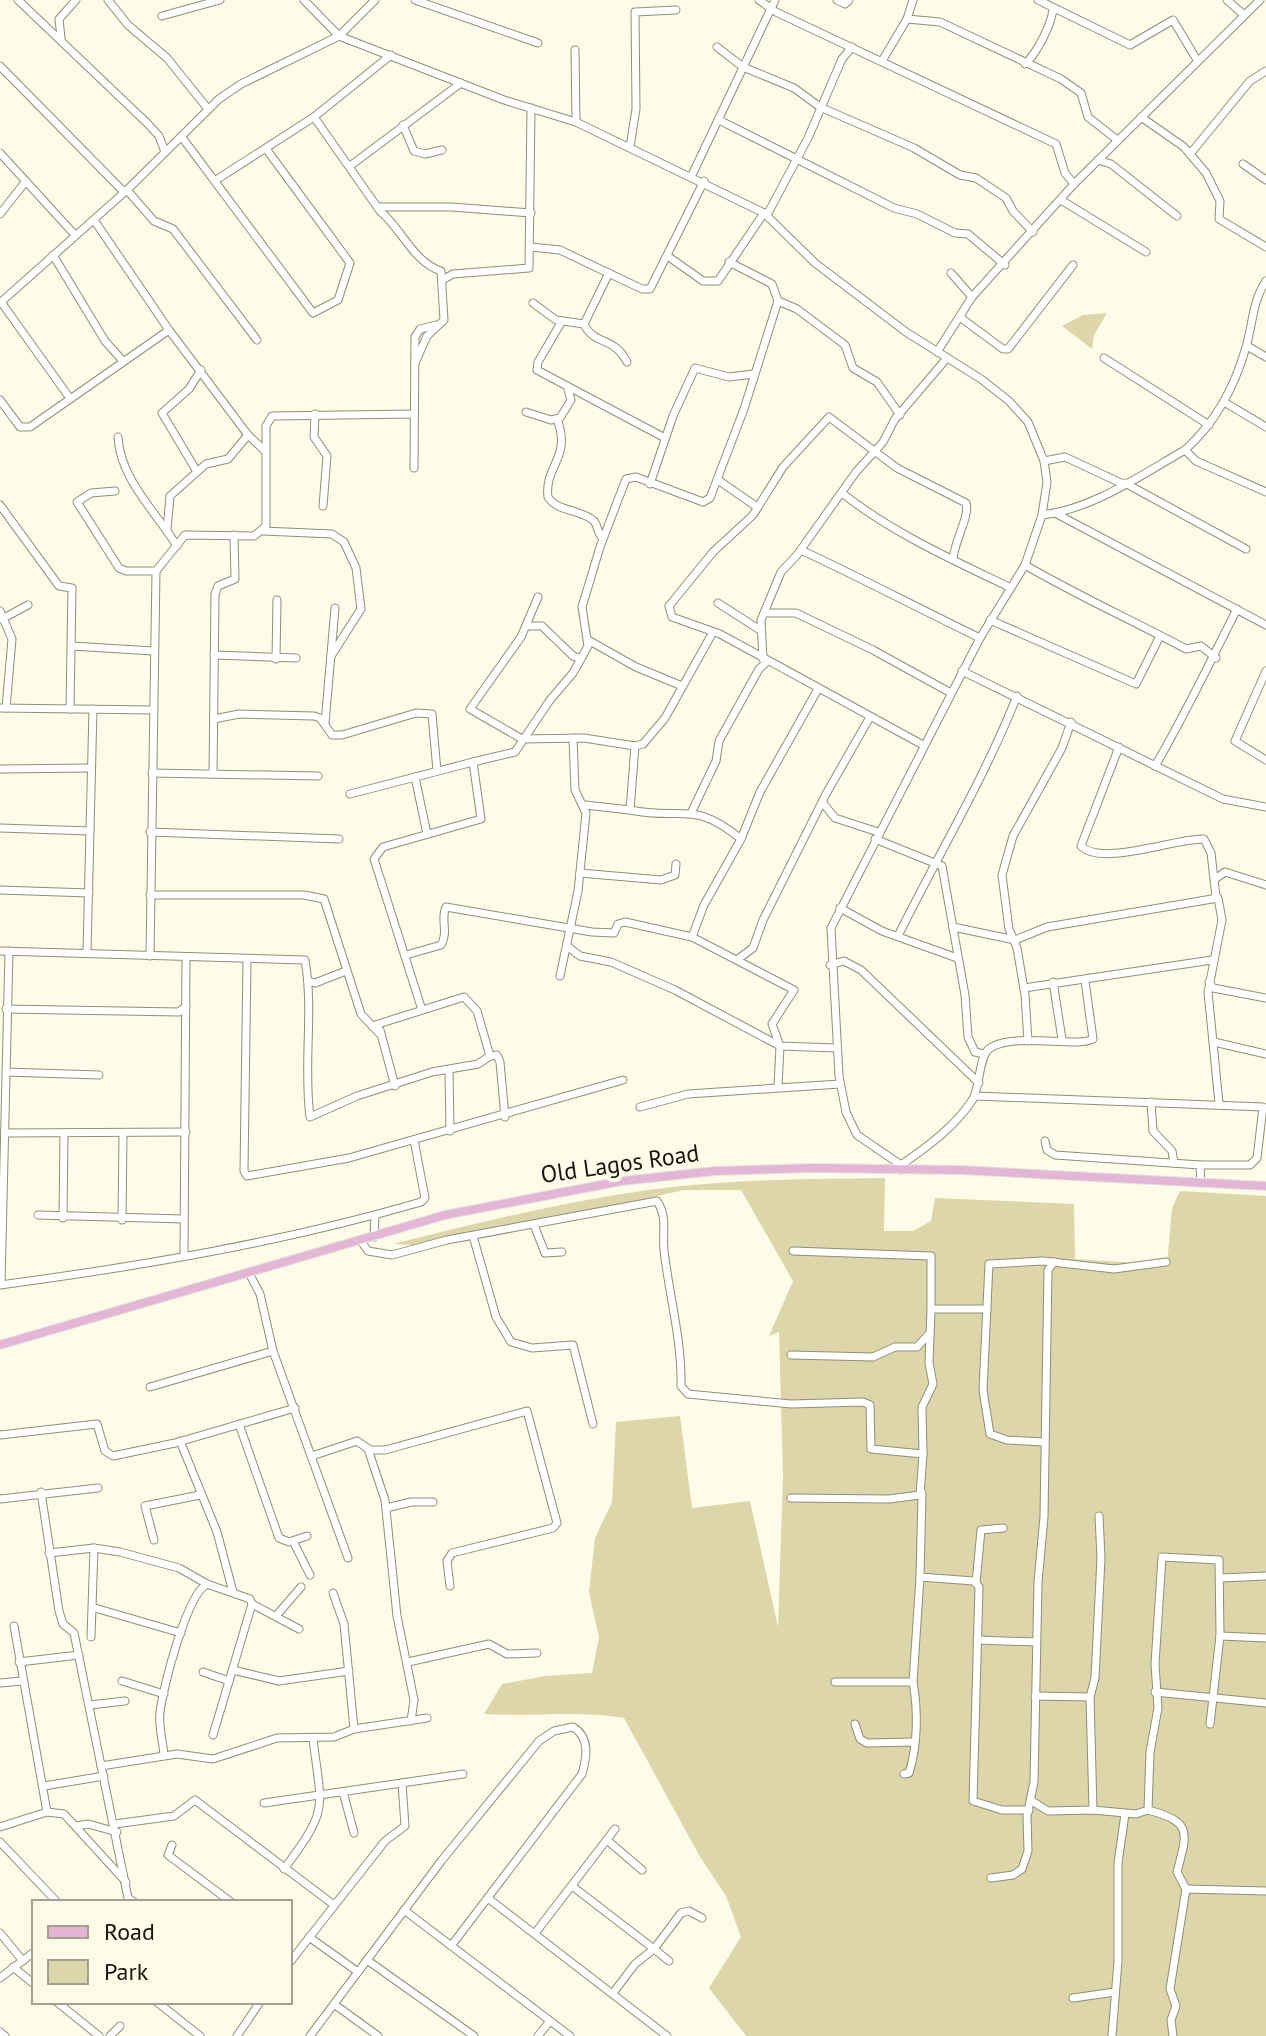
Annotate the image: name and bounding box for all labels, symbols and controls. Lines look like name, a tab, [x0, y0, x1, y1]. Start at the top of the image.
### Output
street label: Old Lagos Road	[539, 1137, 701, 1190]
legend	[32, 1900, 292, 2004]
text: Road	[104, 1916, 155, 1947]
text: Park	[104, 1956, 149, 1987]

